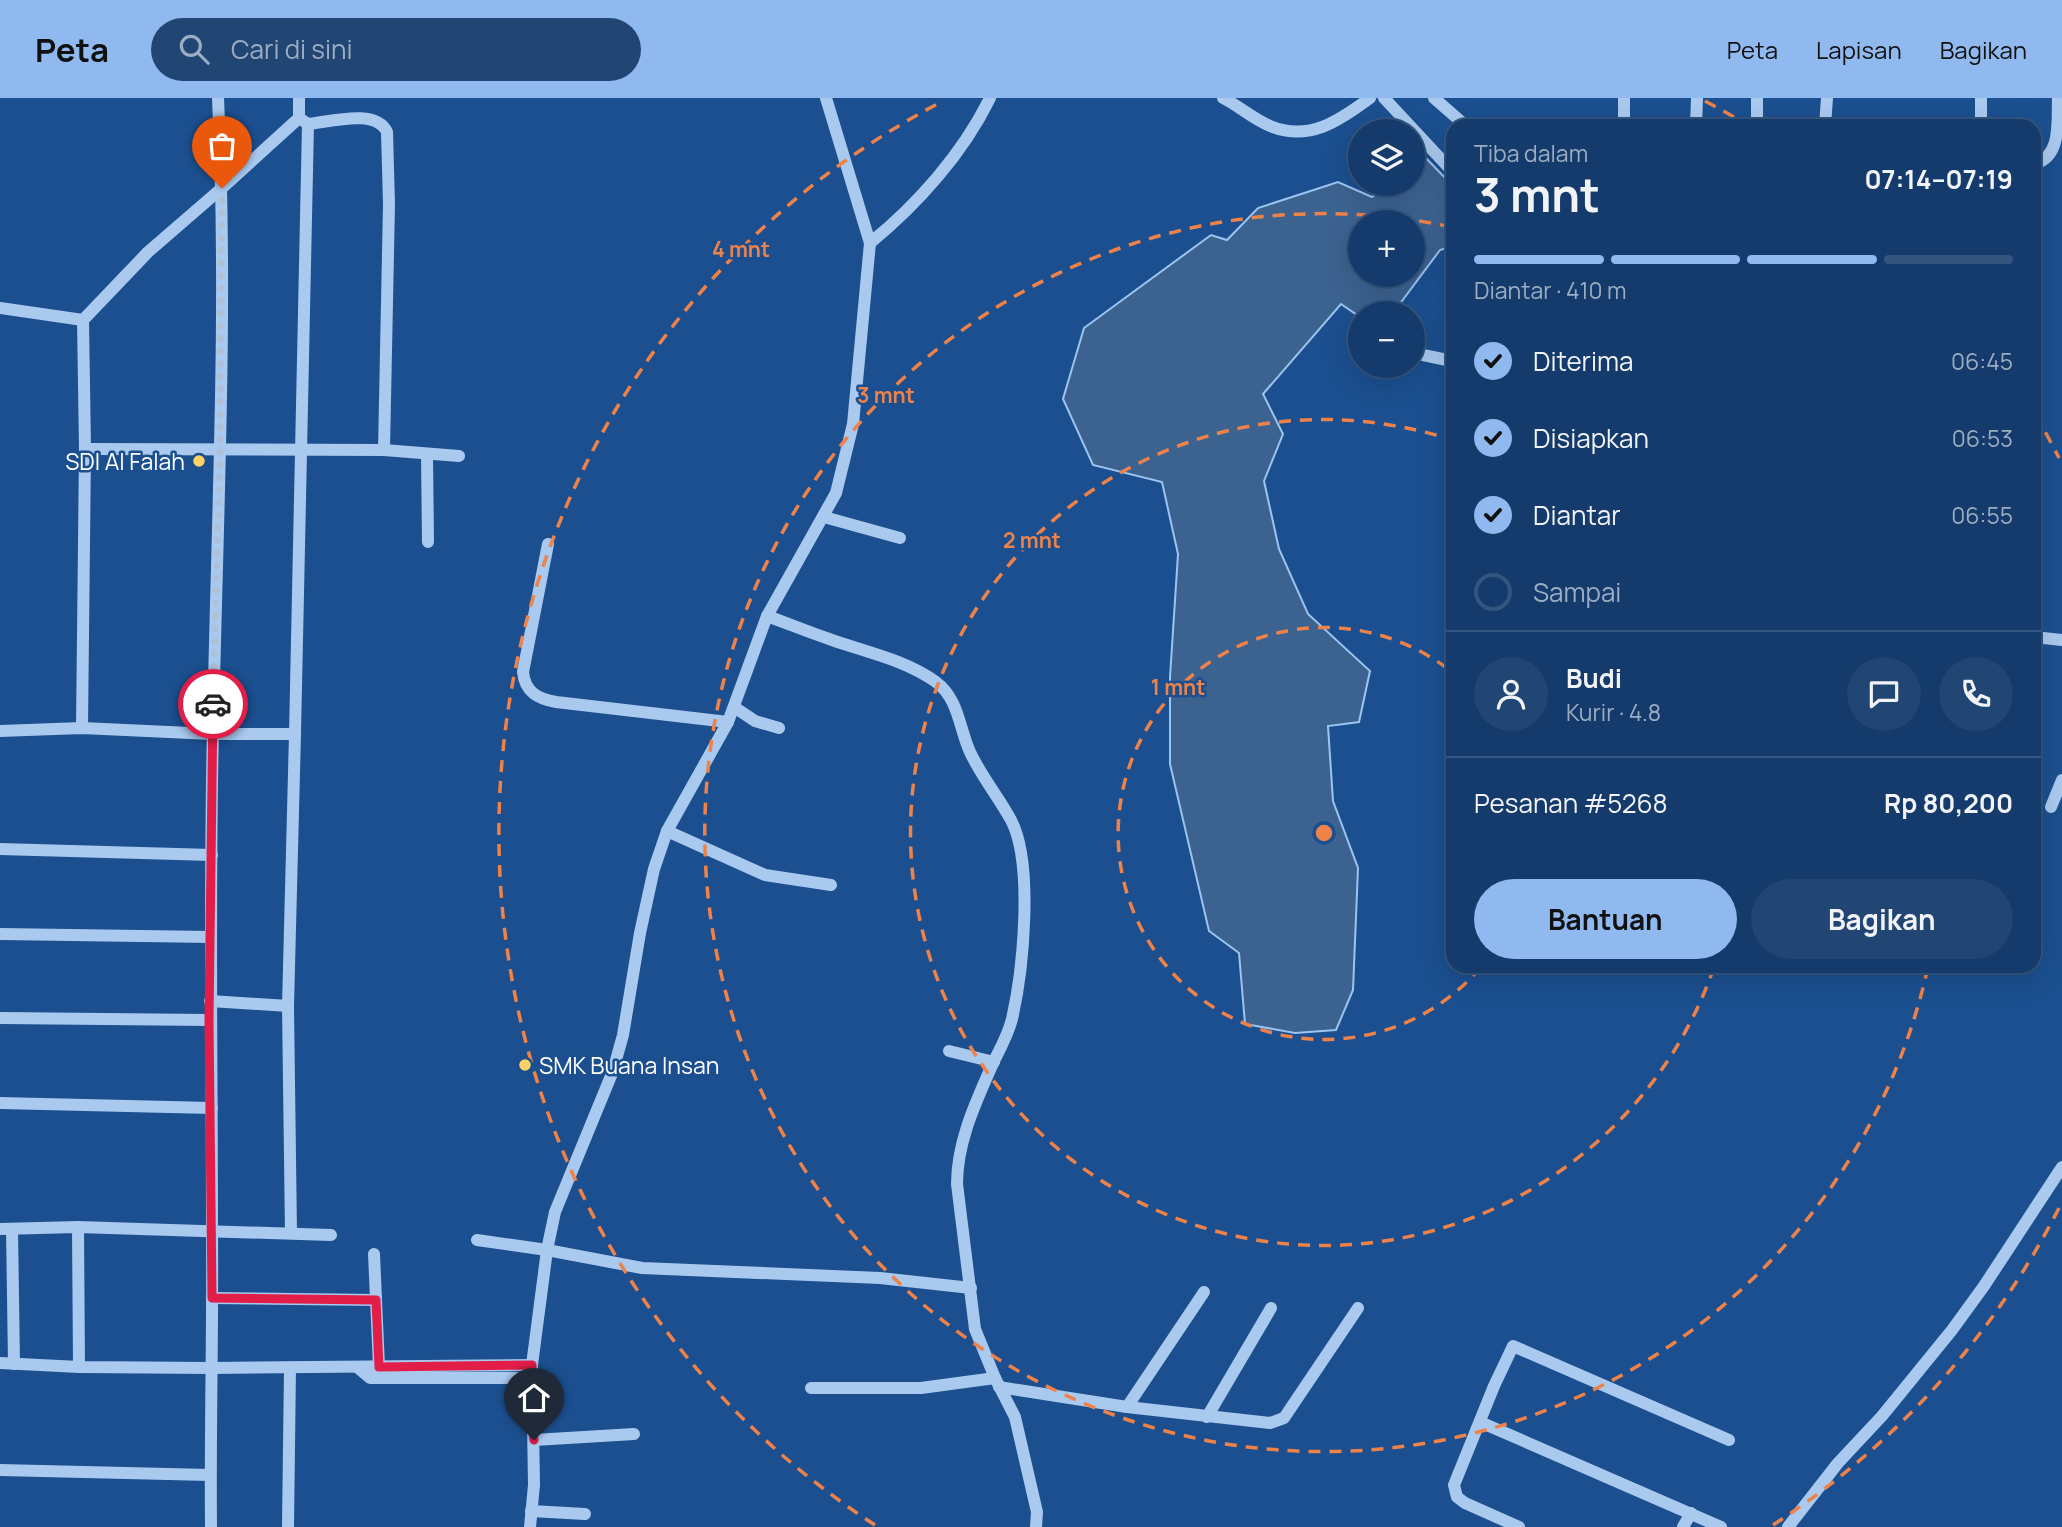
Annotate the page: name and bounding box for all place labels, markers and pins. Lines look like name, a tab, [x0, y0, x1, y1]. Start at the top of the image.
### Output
pin	[192, 116, 252, 188]
place label: SDI Al Falah	[65, 445, 185, 477]
marker: SDI Al Falah	[191, 453, 207, 469]
centre of rings	[1312, 821, 1336, 845]
place label: SMK Buana Insan	[539, 1049, 719, 1081]
marker: SMK Buana Insan	[517, 1057, 533, 1073]
pin	[504, 1368, 564, 1440]

